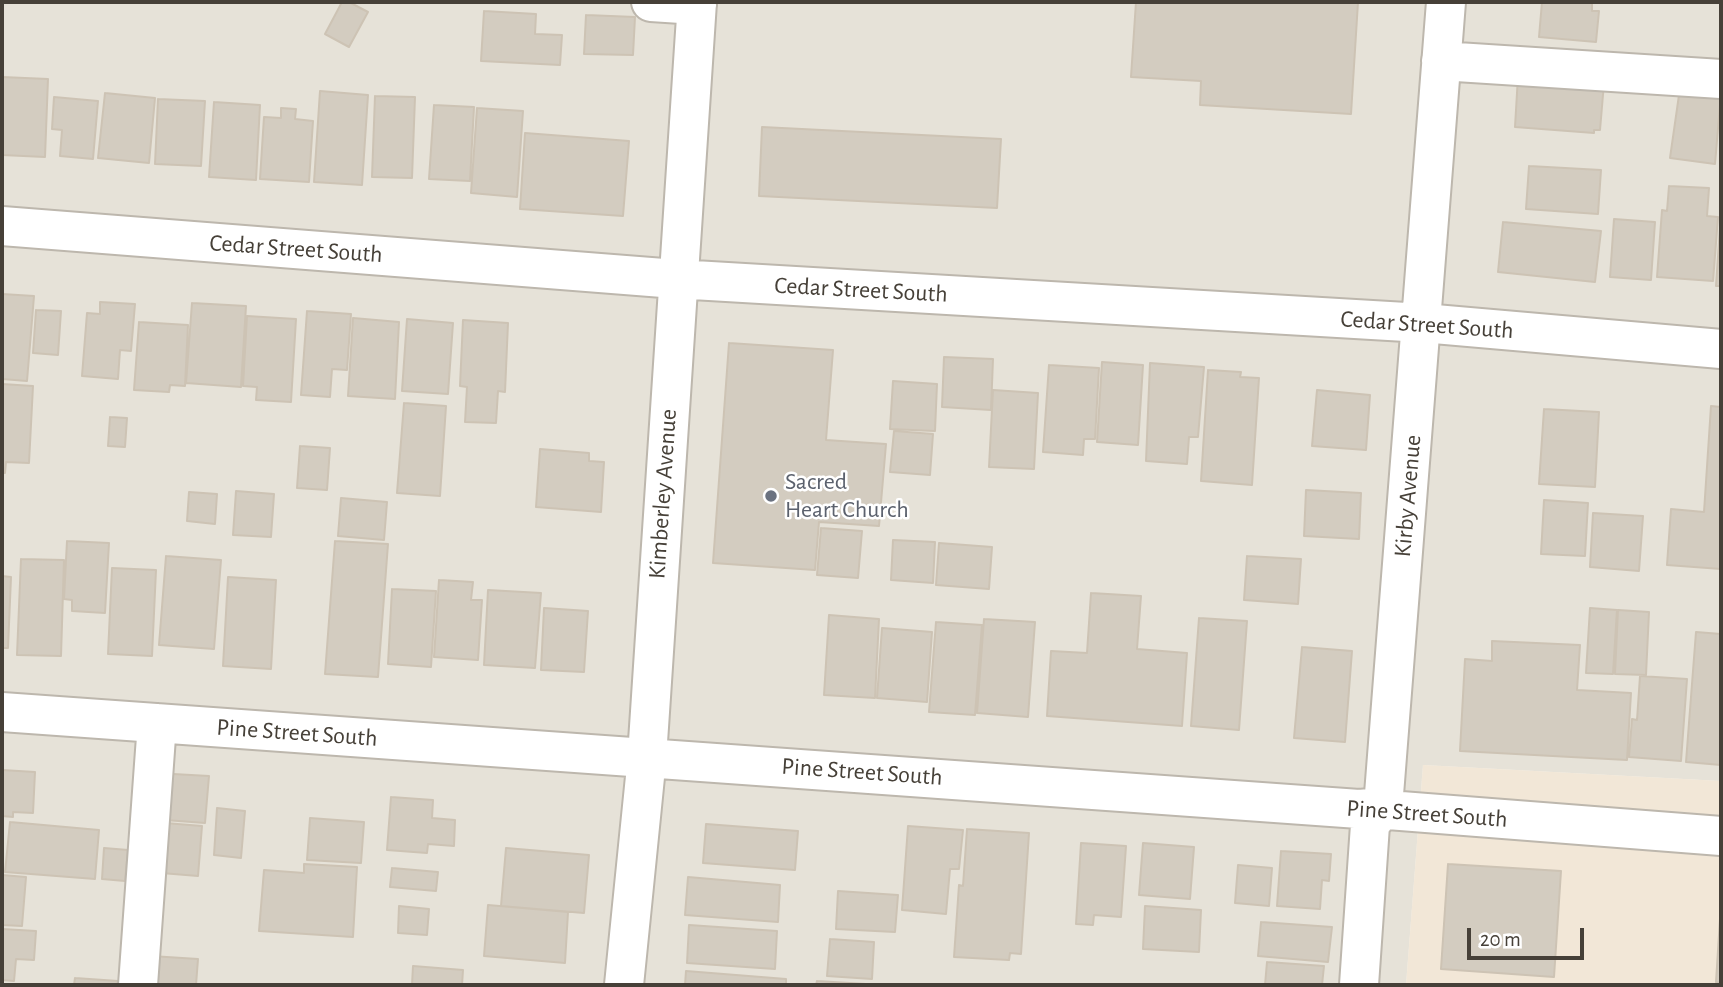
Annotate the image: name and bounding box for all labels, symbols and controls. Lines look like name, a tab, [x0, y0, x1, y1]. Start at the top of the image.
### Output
street label: Cedar Street South	[208, 229, 384, 269]
street label: Cedar Street South	[774, 271, 948, 309]
street label: Cedar Street South	[1339, 305, 1515, 345]
street label: Kimberley Avenue	[643, 408, 683, 580]
street label: Kirby Avenue	[1388, 434, 1428, 558]
place label: Sacred Heart Church	[785, 468, 909, 524]
marker: Sacred Heart Church	[763, 488, 779, 504]
street label: Pine Street South	[216, 713, 378, 753]
street label: Pine Street South	[781, 752, 943, 792]
street label: Pine Street South	[1346, 794, 1508, 834]
scale bar	[1471, 914, 1588, 958]
text: 20 m	[1480, 929, 1521, 950]

